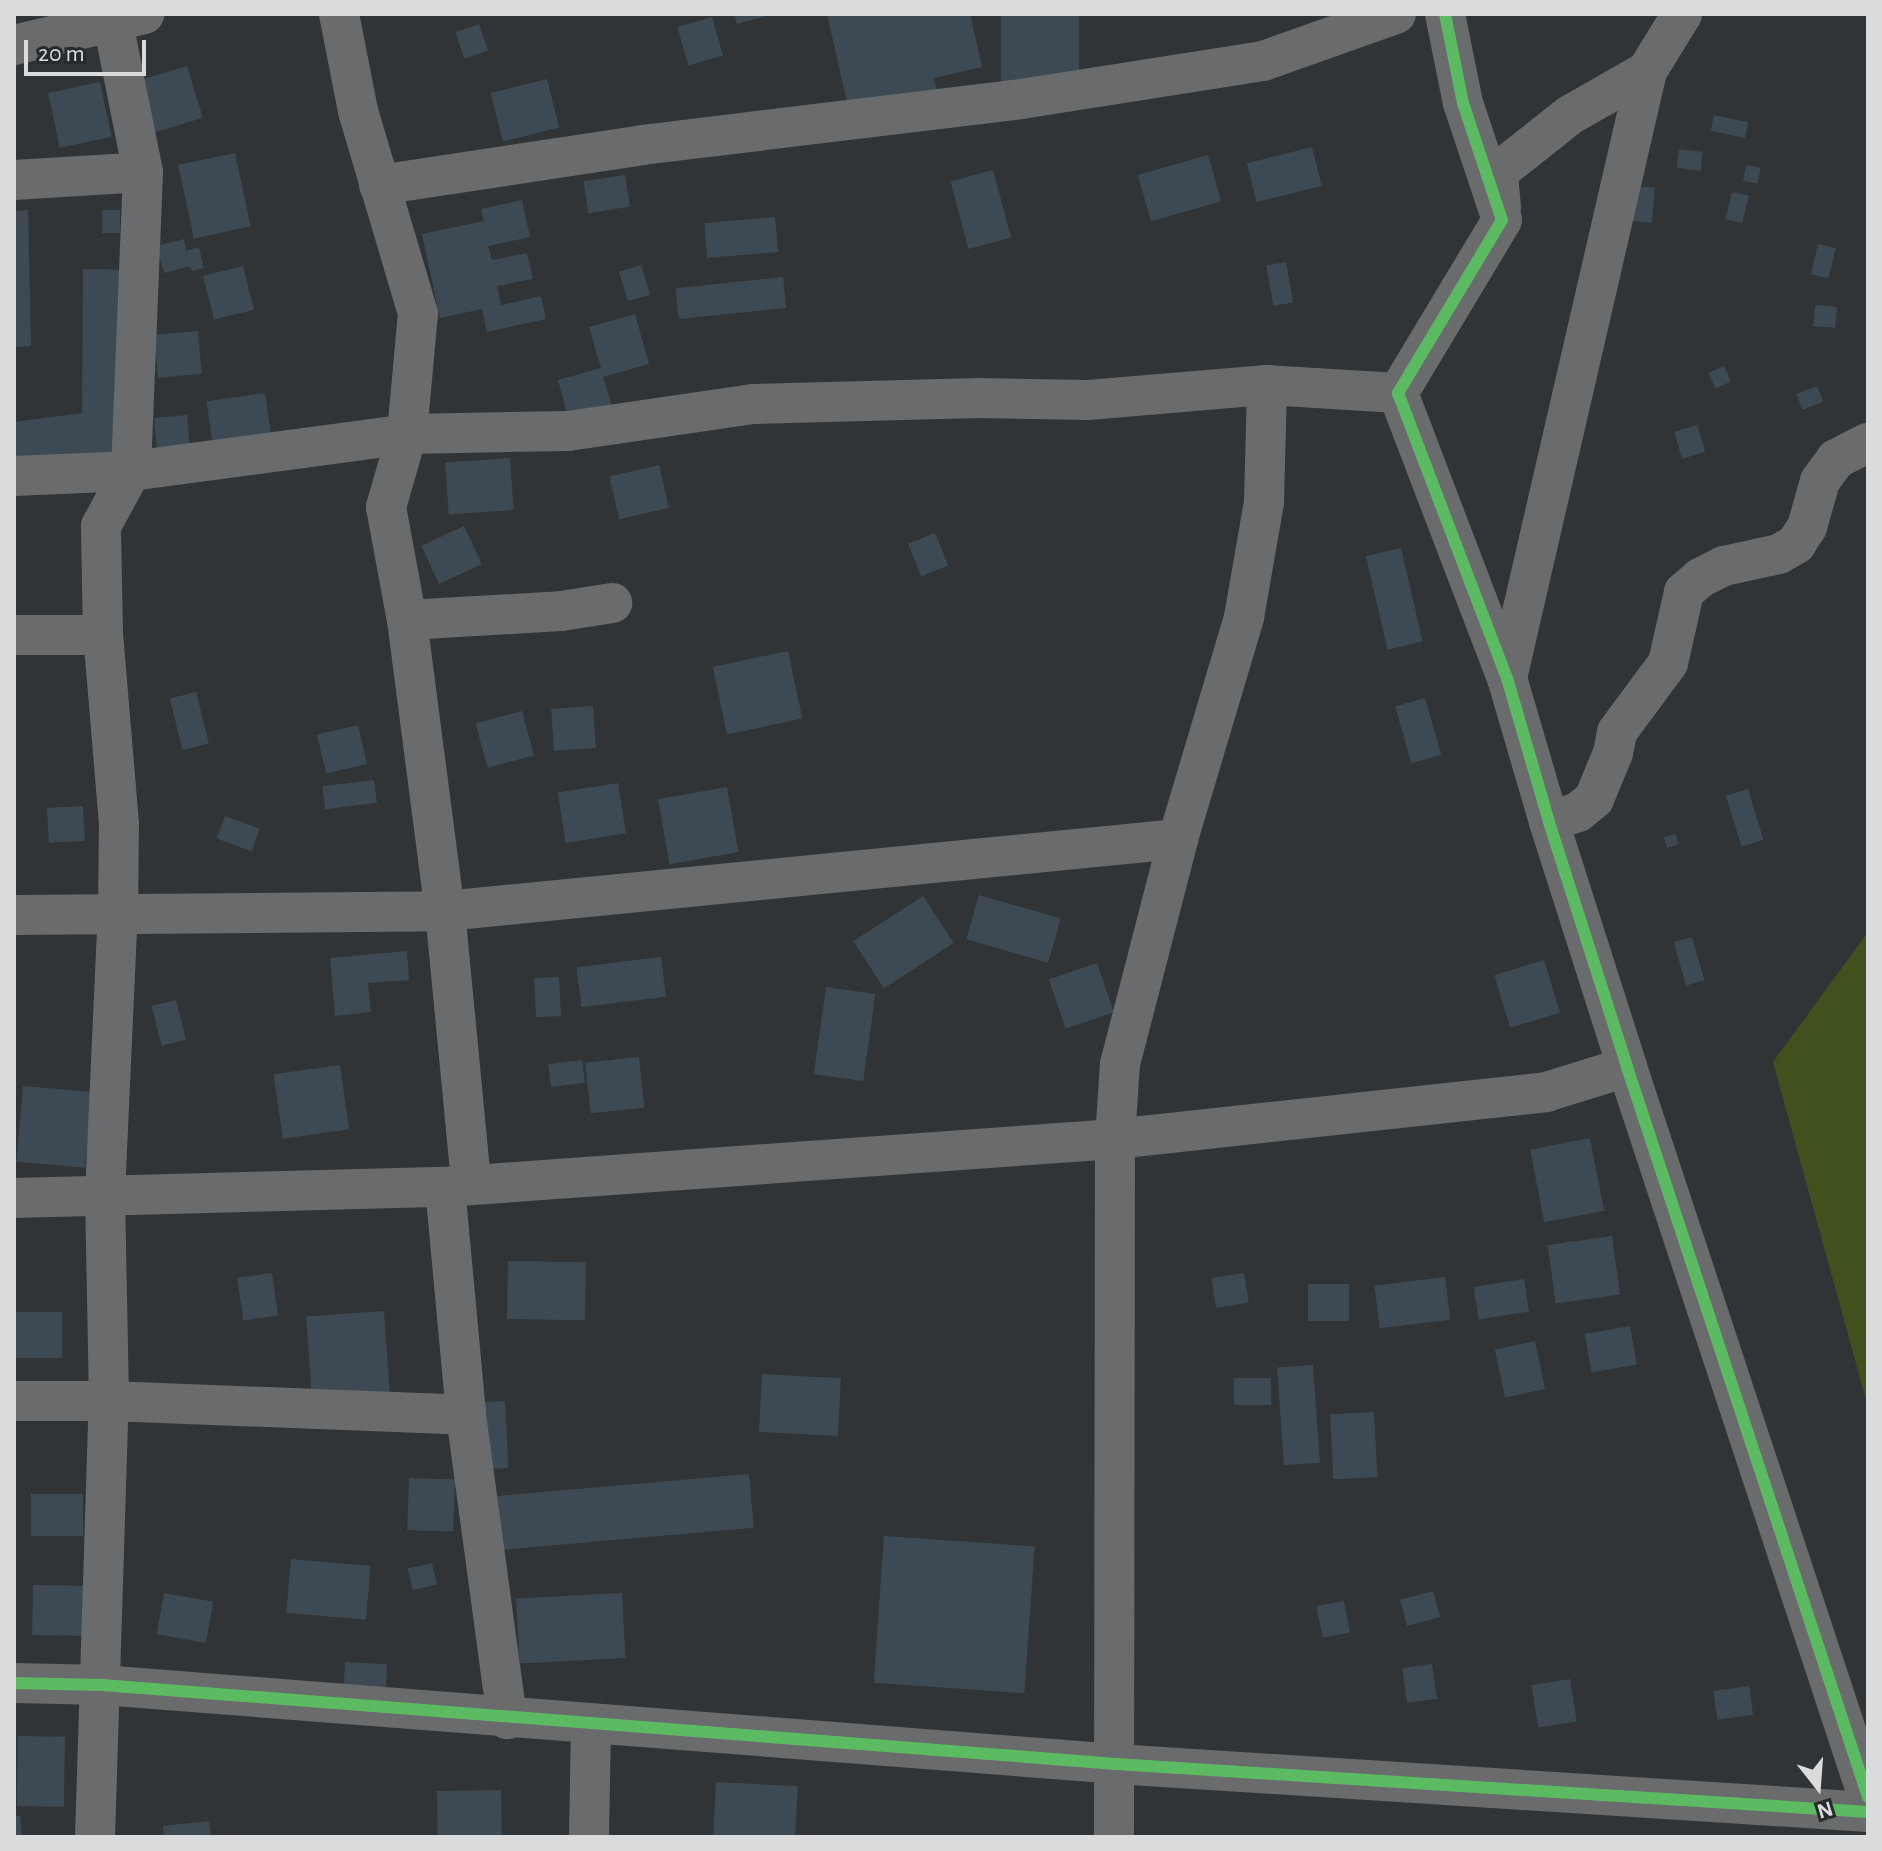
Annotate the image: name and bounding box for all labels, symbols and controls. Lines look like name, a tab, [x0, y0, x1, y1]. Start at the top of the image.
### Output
scale bar	[28, 24, 150, 74]
text: 20 m	[38, 42, 85, 66]
north arrow	[1778, 1747, 1858, 1827]
text: N	[1814, 1797, 1836, 1823]

